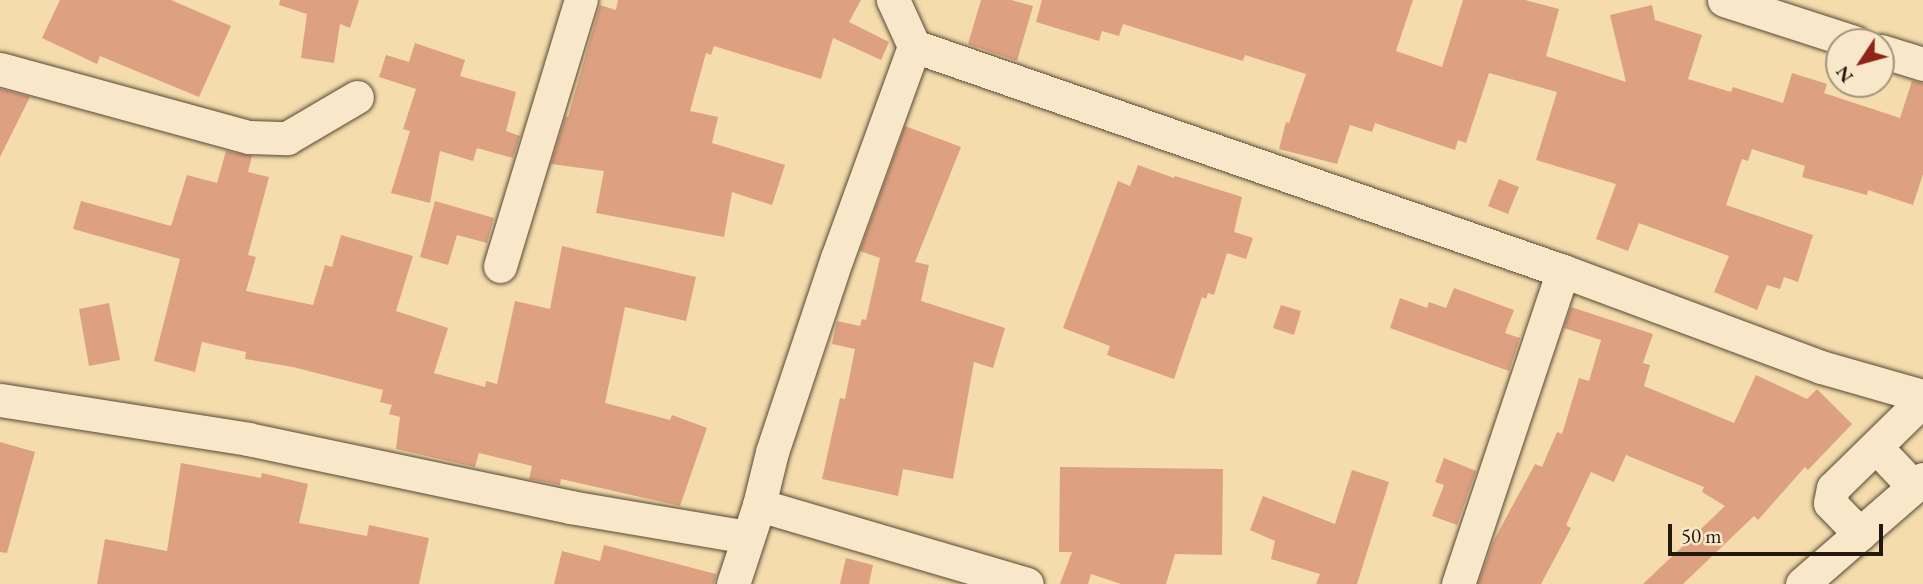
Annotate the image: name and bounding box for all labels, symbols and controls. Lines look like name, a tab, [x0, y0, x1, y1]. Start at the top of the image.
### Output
north arrow	[1825, 28, 1895, 98]
text: N	[1830, 61, 1859, 88]
scale bar	[1671, 510, 1886, 554]
text: 50 m	[1681, 522, 1722, 549]

